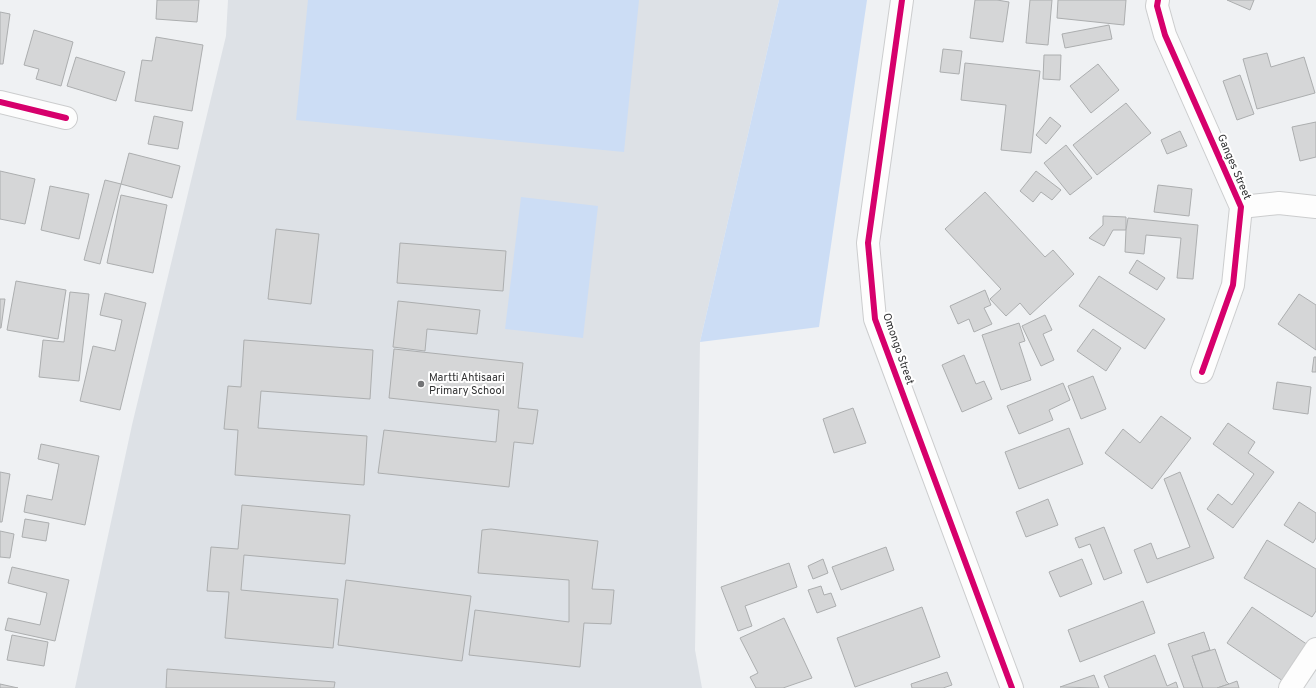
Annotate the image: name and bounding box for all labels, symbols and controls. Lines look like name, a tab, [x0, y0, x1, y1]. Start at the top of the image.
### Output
street label: Ganges Street	[1214, 132, 1254, 202]
street label: Omongo Street	[879, 311, 917, 387]
place label: Martti Ahtisaari Primary School	[429, 371, 505, 398]
marker: Martti Ahtisaari Primary School	[416, 379, 426, 389]

